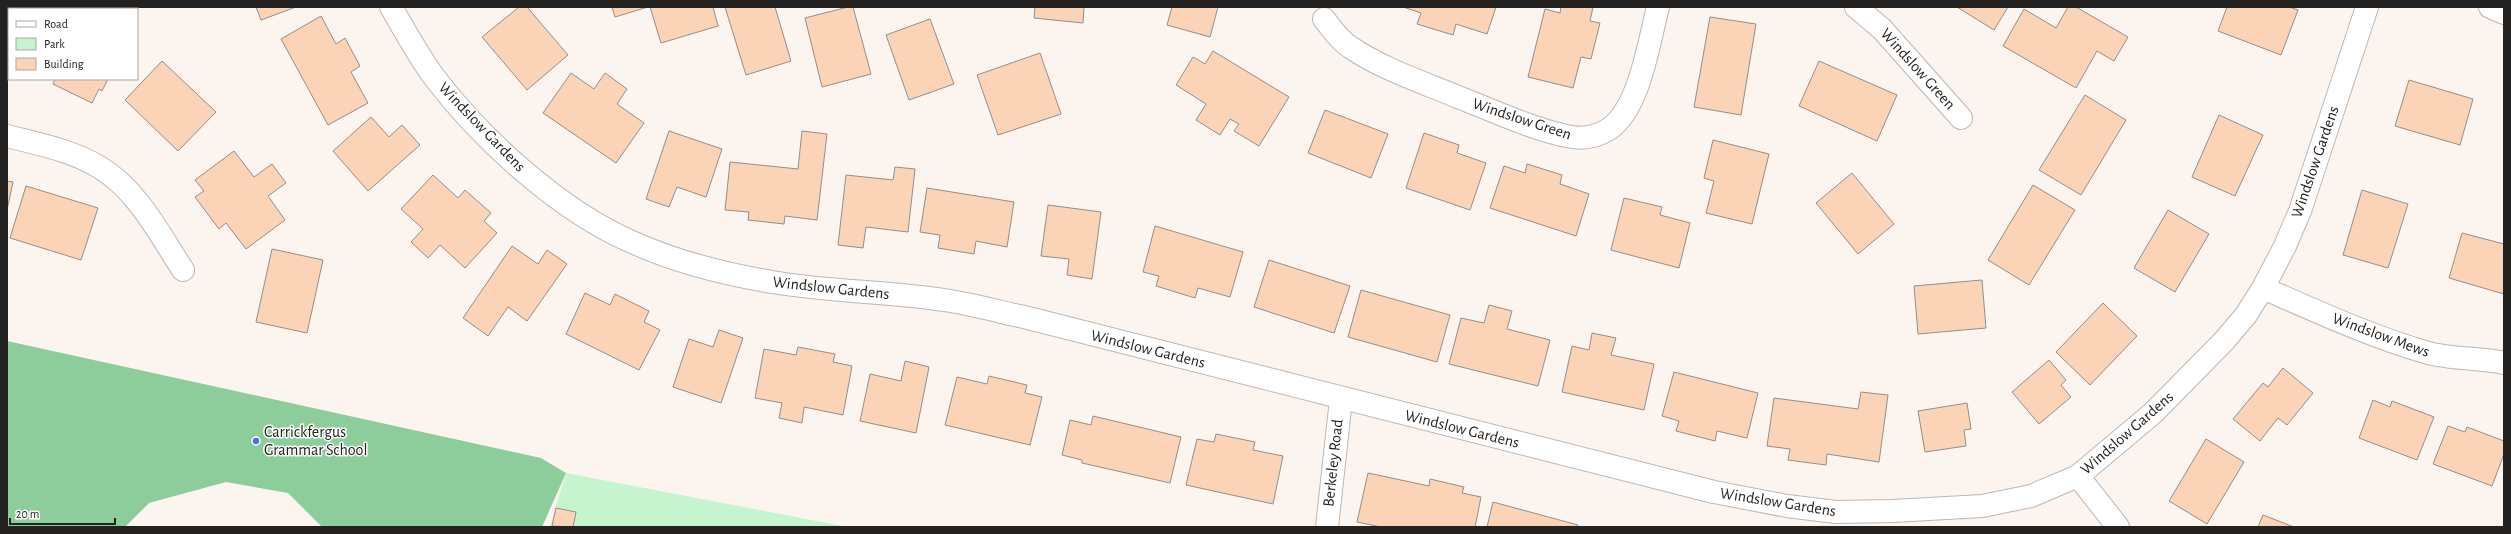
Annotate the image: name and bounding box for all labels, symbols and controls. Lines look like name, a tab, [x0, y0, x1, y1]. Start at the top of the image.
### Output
legend	[8, 8, 138, 80]
text: Road	[44, 18, 68, 30]
street label: Windslow Green	[1878, 25, 1958, 113]
text: Park	[44, 38, 65, 50]
text: Building	[44, 58, 84, 70]
street label: Windslow Gardens	[436, 79, 529, 175]
street label: Windslow Green	[1471, 95, 1573, 143]
street label: Windslow Gardens	[2288, 104, 2342, 220]
street label: Windslow Gardens	[772, 274, 890, 302]
street label: Windslow Mews	[2330, 310, 2432, 360]
street label: Windslow Gardens	[1089, 327, 1207, 371]
street label: Windslow Gardens	[2077, 388, 2177, 478]
street label: Windslow Gardens	[1403, 407, 1521, 451]
street label: Berkeley Road	[1320, 418, 1347, 508]
place label: Carrickfergus Grammar School	[264, 424, 367, 458]
marker: Carrickfergus Grammar School	[251, 436, 261, 446]
street label: Windslow Gardens	[1719, 485, 1837, 519]
scale bar	[10, 500, 115, 526]
text: 20 m	[16, 508, 39, 520]

